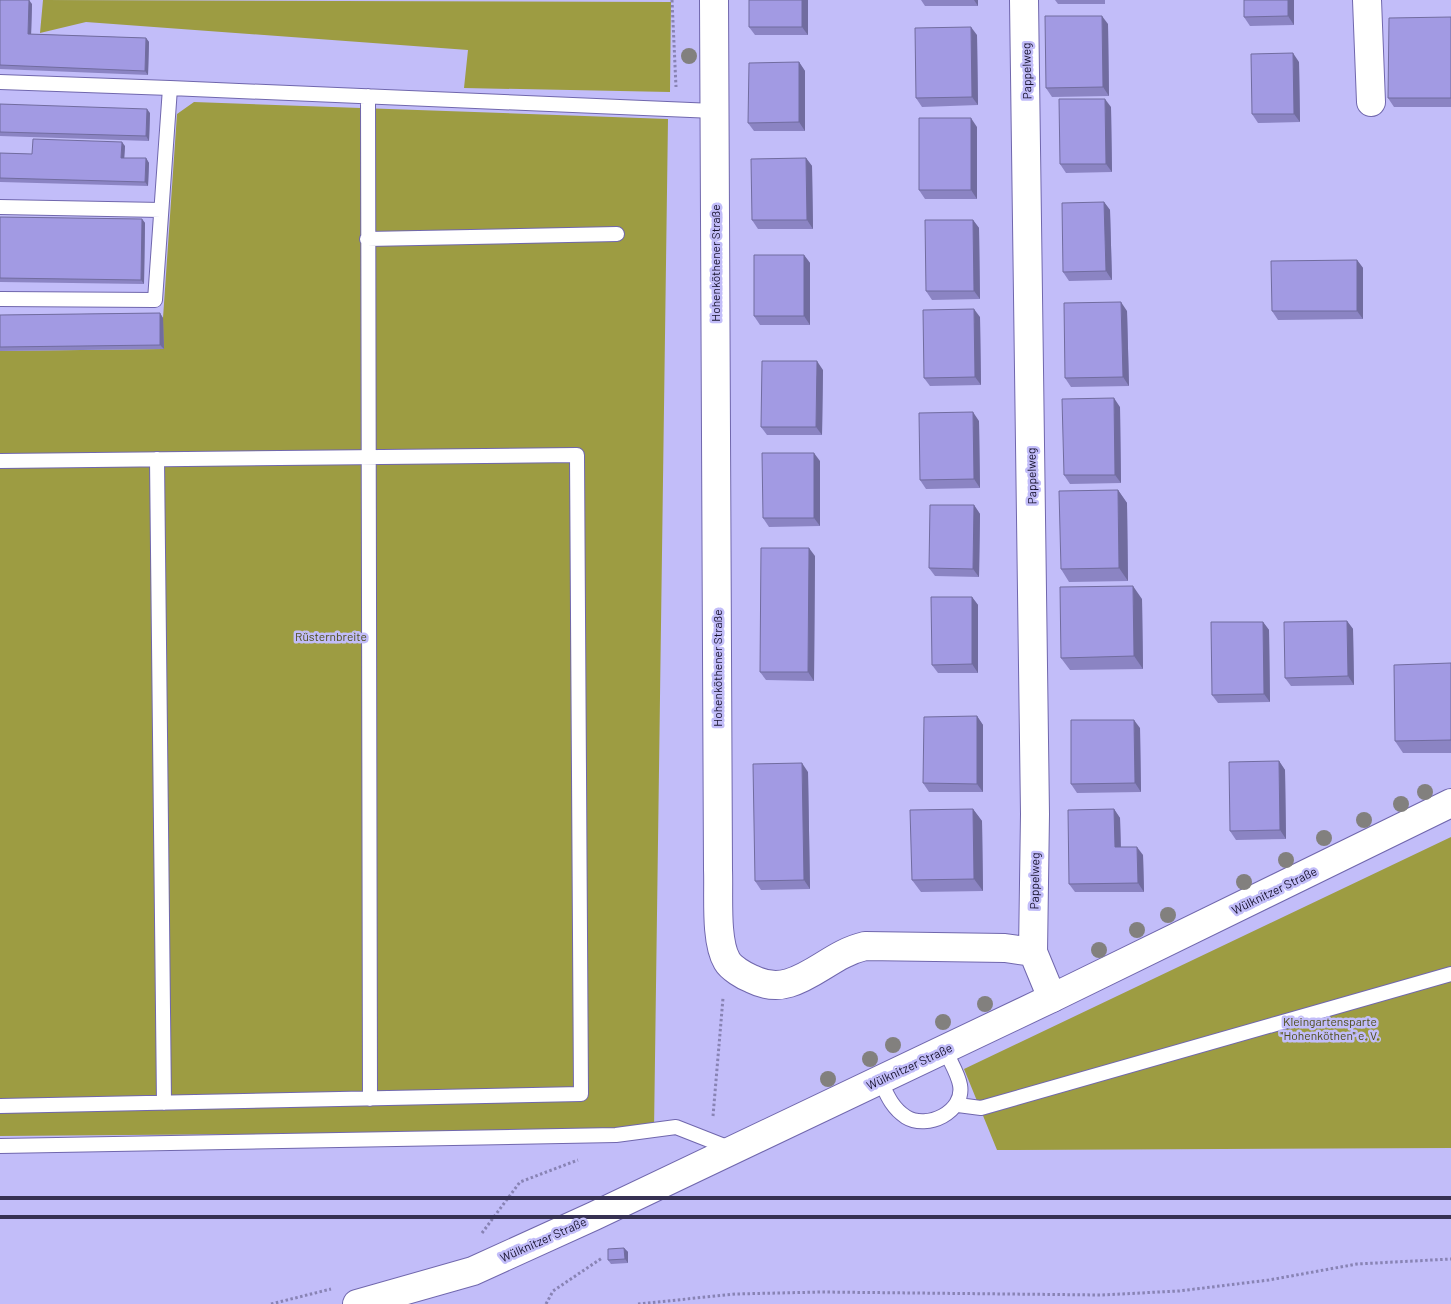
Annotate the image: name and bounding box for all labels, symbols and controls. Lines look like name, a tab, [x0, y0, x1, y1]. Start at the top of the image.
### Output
street label: Pappelweg	[1019, 42, 1033, 100]
street label: Hohenköthener Straße	[708, 204, 722, 322]
street label: Pappelweg	[1024, 447, 1038, 505]
street label: Hohenköthener Straße	[710, 609, 724, 727]
park label: Rüsternbreite	[295, 629, 367, 643]
street label: Pappelweg	[1027, 852, 1041, 910]
street label: Wülknitzer Straße	[1229, 863, 1319, 917]
park label: Kleingartensparte "Hohenköthen" e. V.	[1280, 1014, 1380, 1042]
street label: Wülknitzer Straße	[864, 1040, 954, 1092]
street label: Wülknitzer Straße	[498, 1214, 588, 1264]

